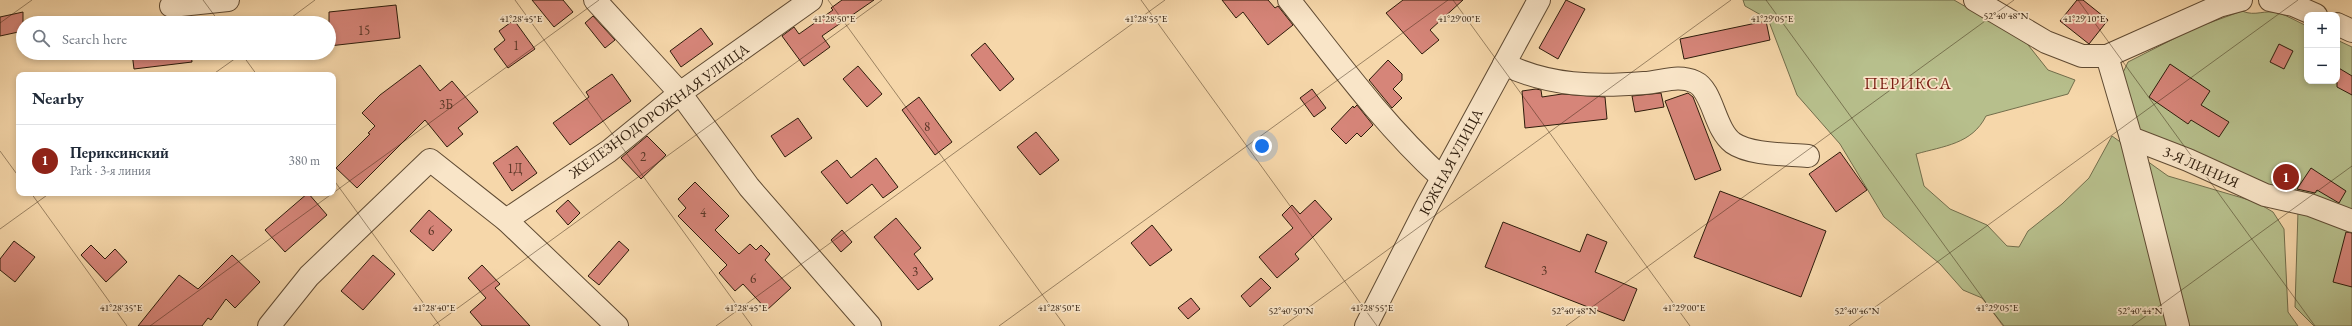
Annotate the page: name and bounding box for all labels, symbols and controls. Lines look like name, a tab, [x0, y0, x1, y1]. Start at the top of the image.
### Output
text: 52°40'48"N	[1984, 9, 2029, 22]
text: 41°28'45"E	[500, 12, 543, 25]
text: 41°28'50"E	[813, 12, 856, 25]
text: 41°28'55"E	[1125, 12, 1168, 25]
text: 41°29'00"E	[1438, 12, 1481, 25]
text: 41°29'05"E	[1751, 12, 1794, 25]
text: 41°29'10"E	[2063, 12, 2106, 25]
map controls	[2304, 12, 2340, 84]
button: +	[2304, 12, 2340, 48]
search box	[16, 16, 336, 60]
house number: 15	[358, 22, 370, 39]
icon: search	[30, 27, 52, 49]
text: Search here	[62, 29, 127, 48]
house number: 1	[513, 37, 519, 54]
street label: ЖЕЛЕЗНОДОРОЖНАЯ УЛИЦА	[564, 38, 753, 183]
button: −	[2304, 48, 2340, 84]
district label: ПЕРИКСА	[1864, 72, 1952, 94]
text: Nearby	[32, 87, 84, 109]
house number: 3Б	[439, 96, 453, 113]
street label: ЮЖНАЯ УЛИЦА	[1414, 104, 1487, 219]
house number: 8	[924, 118, 930, 135]
your location	[1252, 136, 1272, 156]
street label: 3-Я ЛИНИЯ	[2160, 141, 2242, 192]
text: Периксинский	[70, 143, 169, 162]
house number: 2	[640, 148, 647, 165]
text: 1	[42, 152, 48, 169]
text: 380 m	[289, 152, 320, 169]
house number: 1Д	[507, 160, 523, 177]
text: Park · 3-я линия	[70, 162, 151, 179]
pin: 1	[2273, 162, 2299, 192]
house number: 4	[700, 204, 707, 221]
house number: 6	[428, 222, 434, 239]
house number: 3	[1541, 262, 1547, 279]
house number: 3	[912, 263, 918, 280]
house number: 6	[750, 270, 756, 287]
text: 41°28'35"E	[100, 301, 143, 314]
text: 41°28'40"E	[413, 301, 456, 314]
text: 41°28'45"E	[725, 301, 768, 314]
text: 41°28'50"E	[1038, 301, 1081, 314]
text: 41°28'55"E	[1351, 301, 1394, 314]
text: 41°29'00"E	[1663, 301, 1706, 314]
text: 41°29'05"E	[1976, 301, 2019, 314]
text: 52°40'50"N	[1269, 304, 1314, 317]
text: 52°40'48"N	[1552, 304, 1597, 317]
text: 52°40'46"N	[1835, 304, 1880, 317]
text: 52°40'44"N	[2118, 304, 2163, 317]

